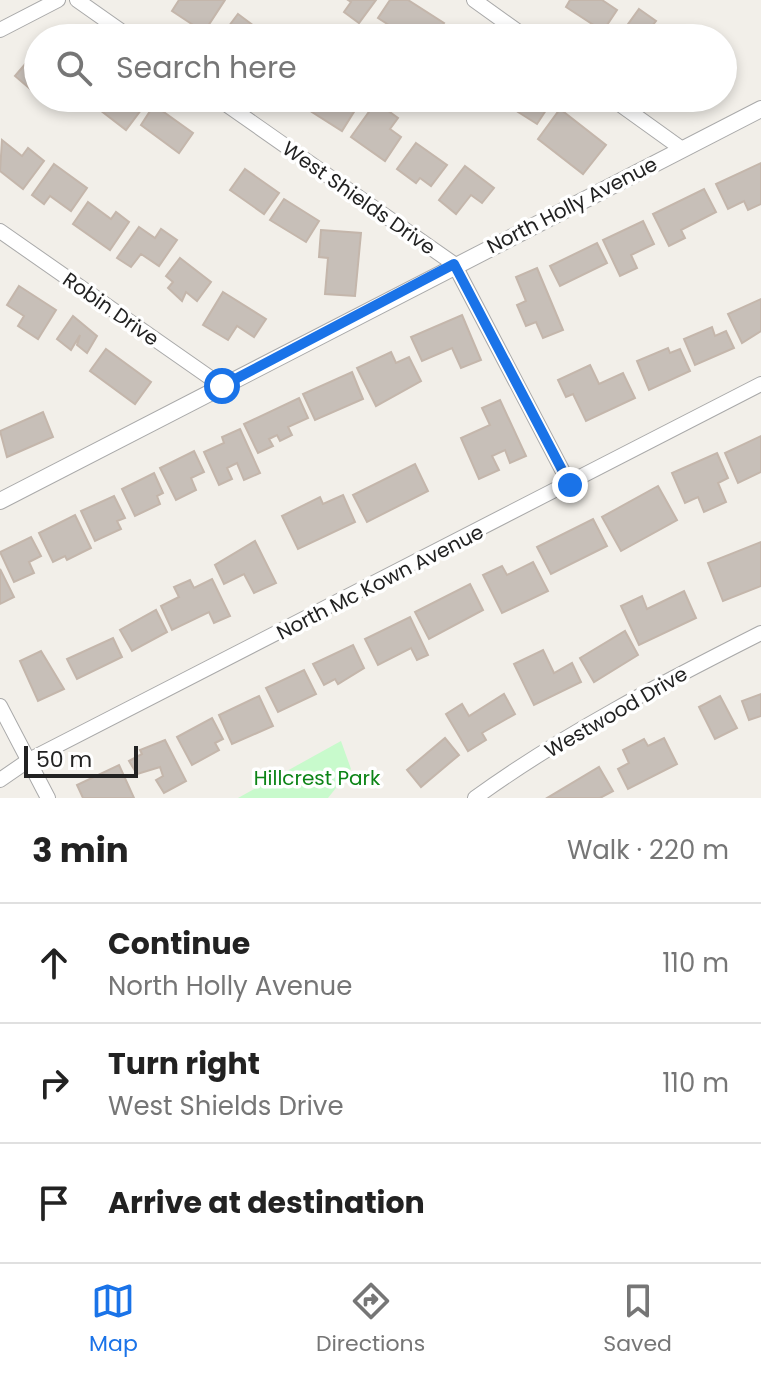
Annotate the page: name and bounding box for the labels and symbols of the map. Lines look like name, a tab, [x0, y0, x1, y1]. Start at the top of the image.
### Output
street label: West Shields Drive	[277, 135, 441, 261]
street label: North Holly Avenue	[482, 150, 662, 260]
street label: Robin Drive	[57, 266, 165, 352]
route start	[204, 368, 240, 404]
route end	[552, 467, 588, 503]
street label: North Mc Kown Avenue	[272, 518, 488, 646]
street label: Westwood Drive	[539, 660, 693, 764]
scale bar	[24, 742, 138, 778]
park label: Hillcrest Park	[254, 764, 381, 792]

